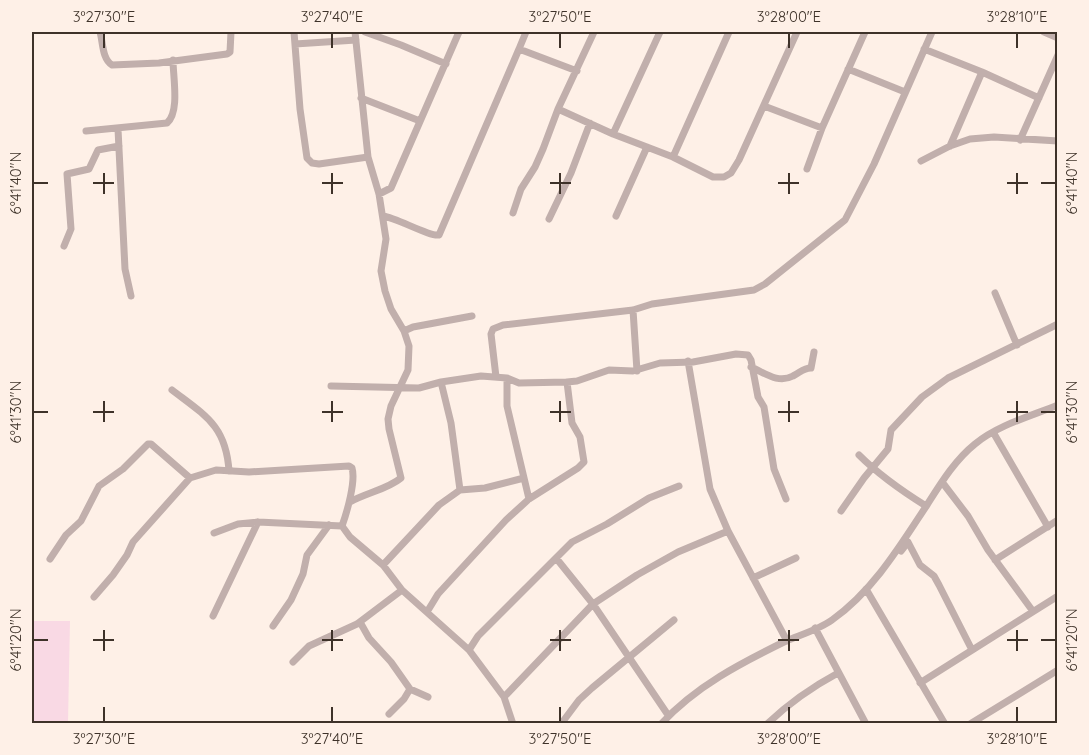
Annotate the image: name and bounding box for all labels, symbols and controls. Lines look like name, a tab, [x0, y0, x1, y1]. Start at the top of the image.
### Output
text: 3°27'30"E	[73, 7, 135, 26]
text: 3°27'40"E	[301, 7, 363, 26]
text: 3°27'50"E	[529, 7, 591, 26]
text: 3°28'00"E	[757, 7, 821, 26]
text: 3°28'10"E	[987, 7, 1047, 26]
text: 6°41'40"N	[6, 152, 25, 214]
text: 6°41'40"N	[1062, 152, 1081, 214]
text: 6°41'30"N	[6, 381, 25, 443]
text: 6°41'30"N	[1062, 381, 1081, 443]
text: 6°41'20"N	[6, 608, 25, 672]
text: 6°41'20"N	[1062, 608, 1081, 672]
text: 3°27'30"E	[73, 729, 135, 748]
text: 3°27'40"E	[301, 729, 363, 748]
text: 3°27'50"E	[529, 729, 591, 748]
text: 3°28'00"E	[757, 729, 821, 748]
text: 3°28'10"E	[987, 729, 1047, 748]

